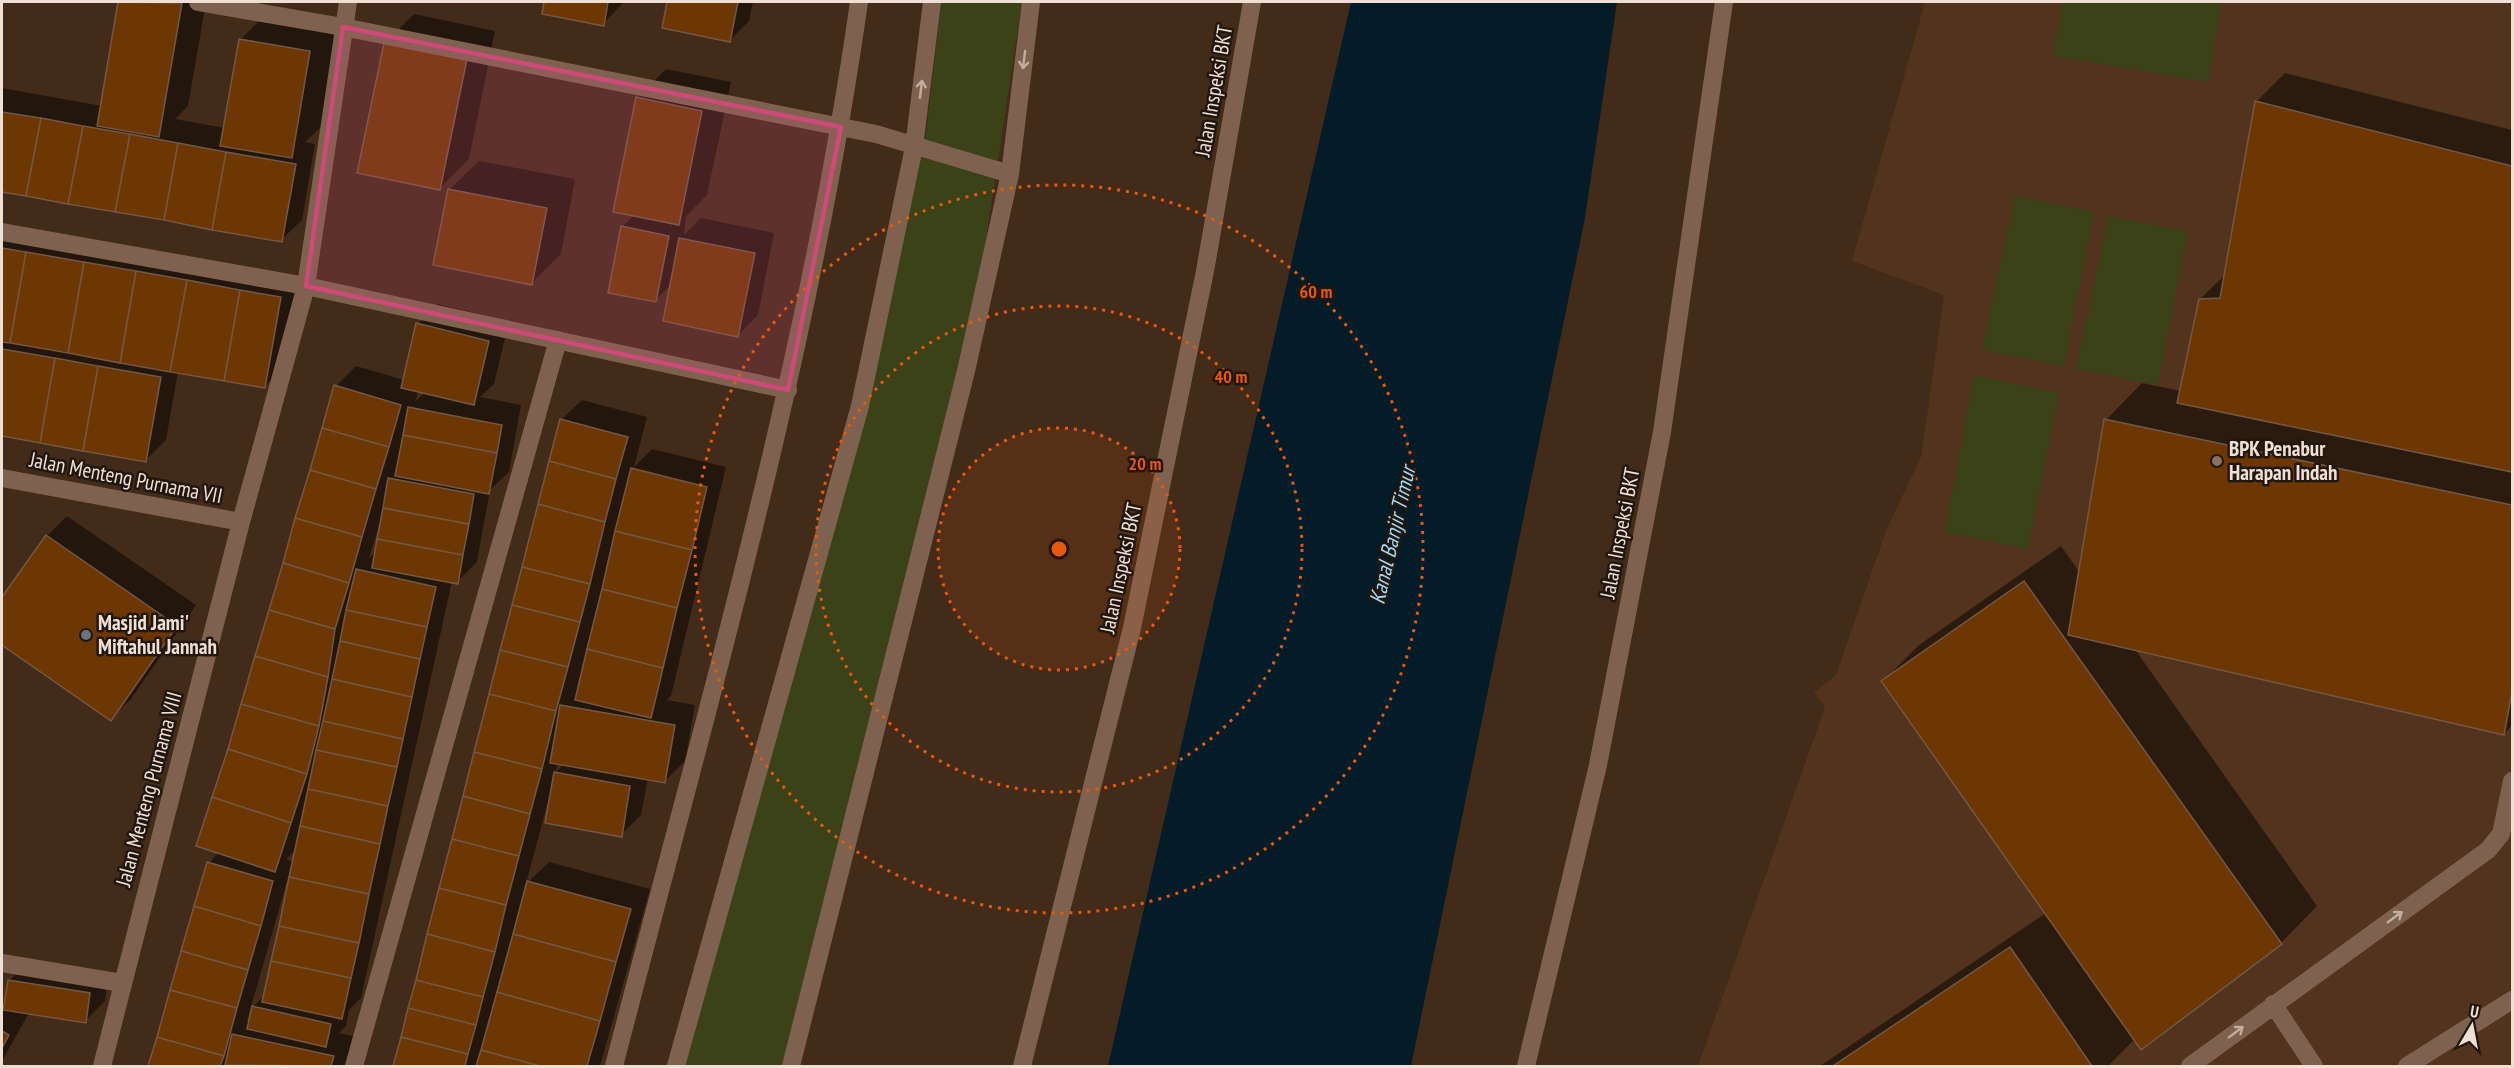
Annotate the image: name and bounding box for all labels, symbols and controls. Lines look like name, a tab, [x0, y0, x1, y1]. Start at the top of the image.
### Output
street label: Jalan Inspeksi BKT	[1189, 23, 1238, 160]
one-way arrow	[1018, 49, 1029, 69]
one-way arrow	[916, 80, 927, 99]
text: 60 m	[1300, 280, 1332, 303]
text: 40 m	[1215, 365, 1247, 388]
place label: BPK Penabur Harapan Indah	[2229, 435, 2337, 486]
street label: Jalan Menteng Purnama VII	[27, 445, 225, 509]
text: 20 m	[1129, 452, 1161, 475]
marker: BPK Penabur Harapan Indah	[2210, 454, 2224, 468]
water label: Kanal Banjir Timur	[1363, 461, 1422, 607]
street label: Jalan Inspeksi BKT	[1593, 465, 1646, 602]
street label: Jalan Inspeksi BKT	[1093, 500, 1148, 637]
centre of rings	[1049, 539, 1069, 559]
place label: Masjid Jami' Miftahul Jannah	[98, 609, 217, 660]
marker: Masjid Jami' Miftahul Jannah	[79, 628, 93, 642]
street label: Jalan Menteng Purnama VIII	[109, 689, 188, 890]
one-way arrow	[2386, 911, 2402, 923]
north arrow	[2442, 996, 2502, 1056]
text: U	[2469, 1001, 2480, 1022]
one-way arrow	[2228, 1025, 2244, 1038]

